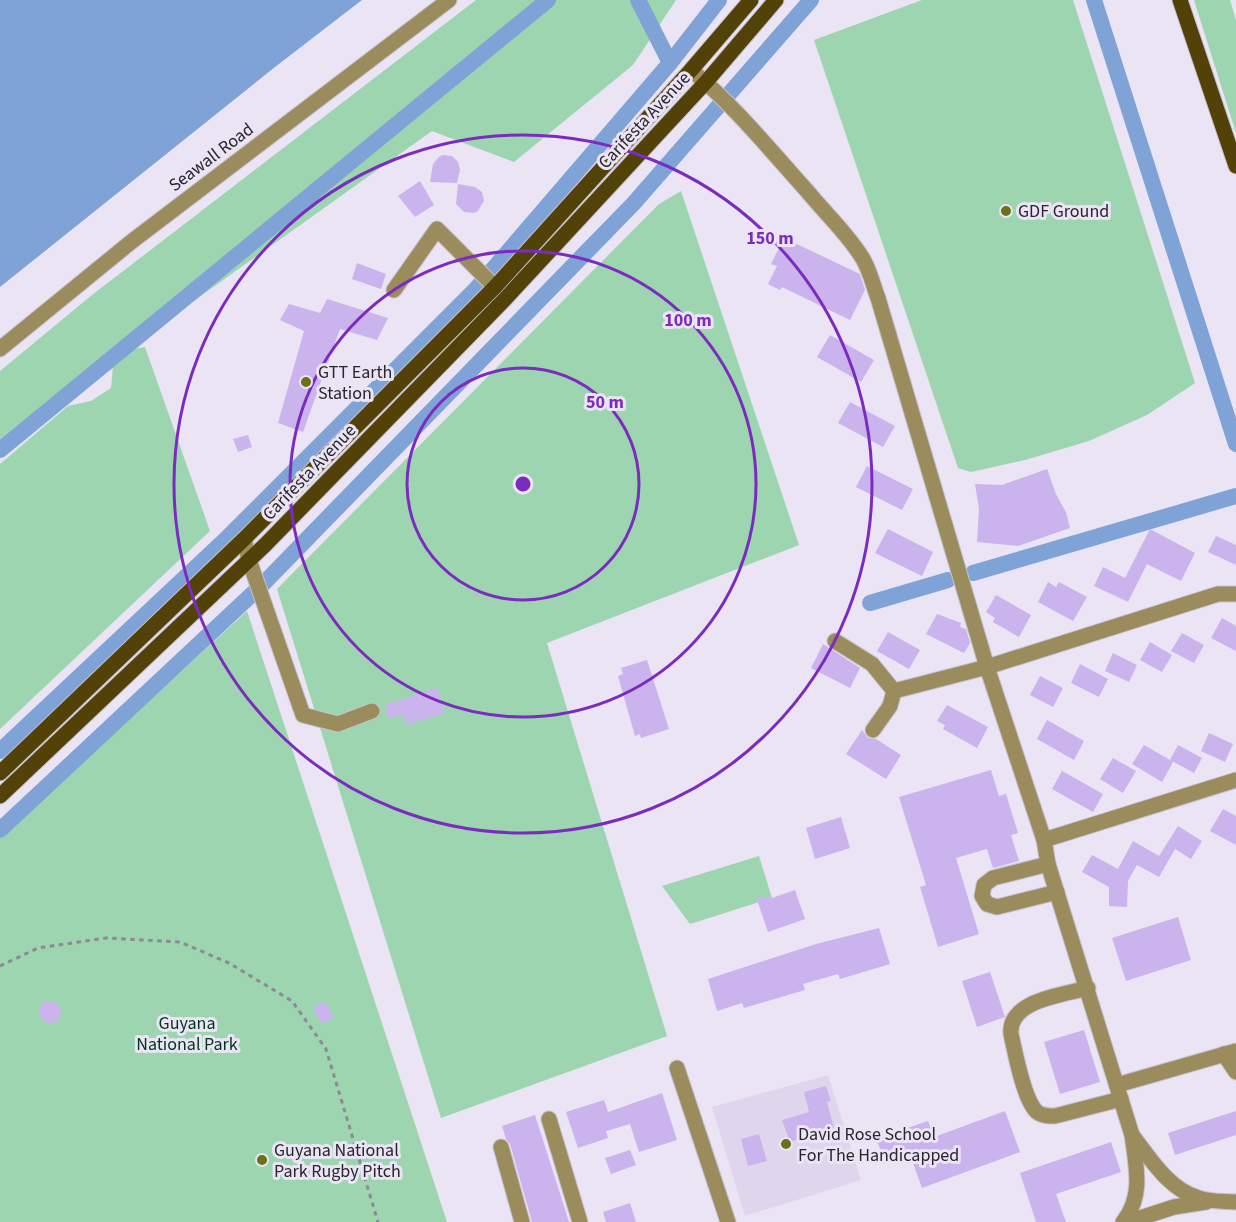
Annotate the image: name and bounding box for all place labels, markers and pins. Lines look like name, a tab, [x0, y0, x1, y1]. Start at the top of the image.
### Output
place label: GDF Ground	[1018, 199, 1109, 224]
marker: GDF Ground	[999, 204, 1013, 218]
place label: GTT Earth Station	[318, 360, 392, 406]
marker: GTT Earth Station	[299, 375, 313, 389]
centre of rings	[513, 474, 533, 494]
place label: David Rose School For The Handicapped	[798, 1122, 959, 1168]
marker: David Rose School For The Handicapped	[779, 1137, 793, 1151]
place label: Guyana National Park Rugby Pitch	[274, 1138, 401, 1184]
marker: Guyana National Park Rugby Pitch	[255, 1153, 269, 1167]

